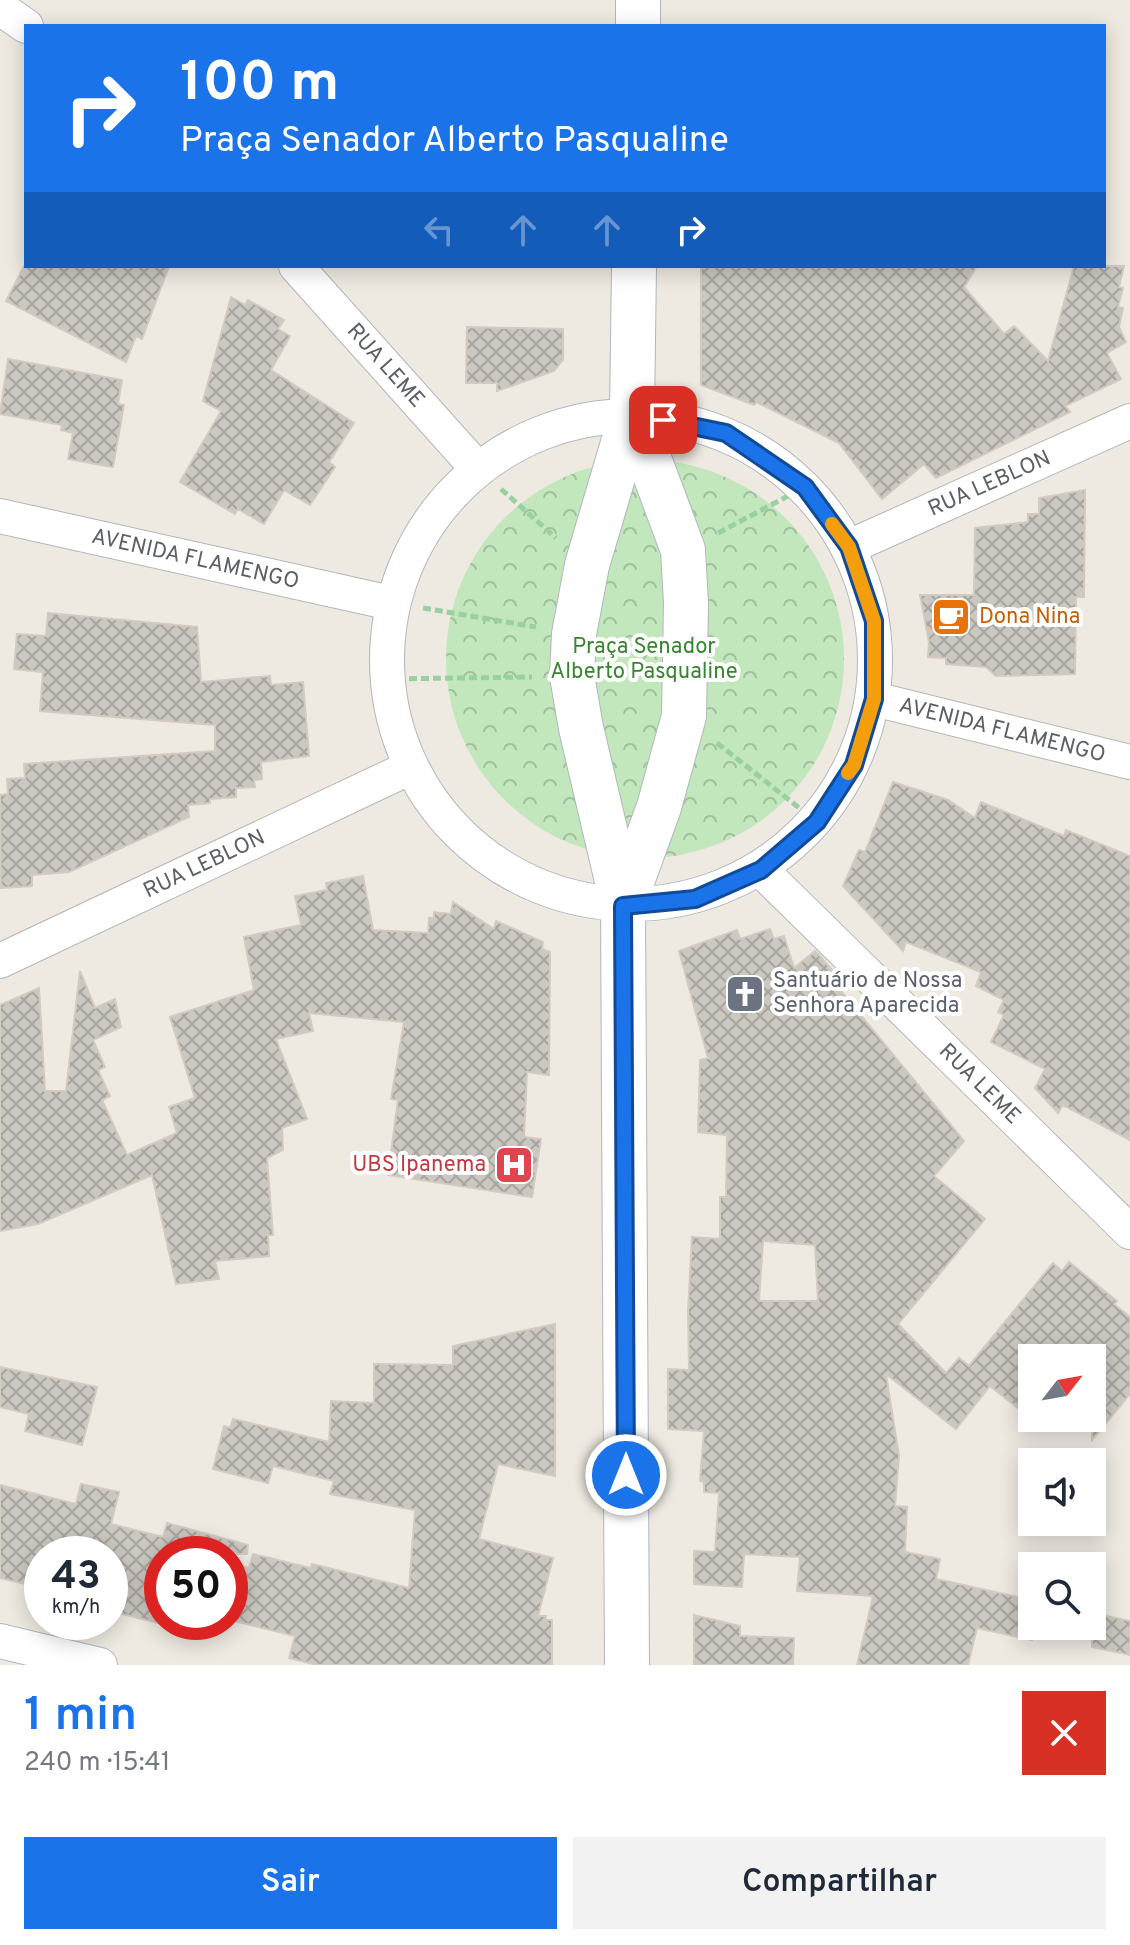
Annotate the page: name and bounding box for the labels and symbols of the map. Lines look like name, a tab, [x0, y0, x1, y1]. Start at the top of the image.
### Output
street label: RUA LEME	[341, 318, 430, 414]
pin	[629, 386, 697, 454]
street label: RUA LEBLON	[924, 445, 1055, 523]
street label: AVENIDA FLAMENGO	[89, 523, 302, 596]
cafe icon: Dona Nina	[930, 596, 972, 638]
place label: Dona Nina	[979, 604, 1080, 631]
park label: Praça Senador Alberto Pasqualine	[550, 634, 738, 686]
street label: AVENIDA FLAMENGO	[896, 692, 1108, 769]
street label: RUA LEBLON	[139, 824, 270, 905]
place label: Santuário de Nossa Senhora Aparecida	[773, 968, 962, 1020]
church icon: Santuário de Nossa Senhora Aparecida	[724, 973, 766, 1015]
street label: RUA LEME	[933, 1038, 1026, 1130]
hospital icon: UBS Ipanema	[493, 1144, 535, 1186]
place label: UBS Ipanema	[352, 1152, 486, 1179]
north arrow	[1018, 1344, 1106, 1432]
position arrow	[584, 1433, 668, 1517]
speed limit sign: 50	[144, 1536, 248, 1640]

